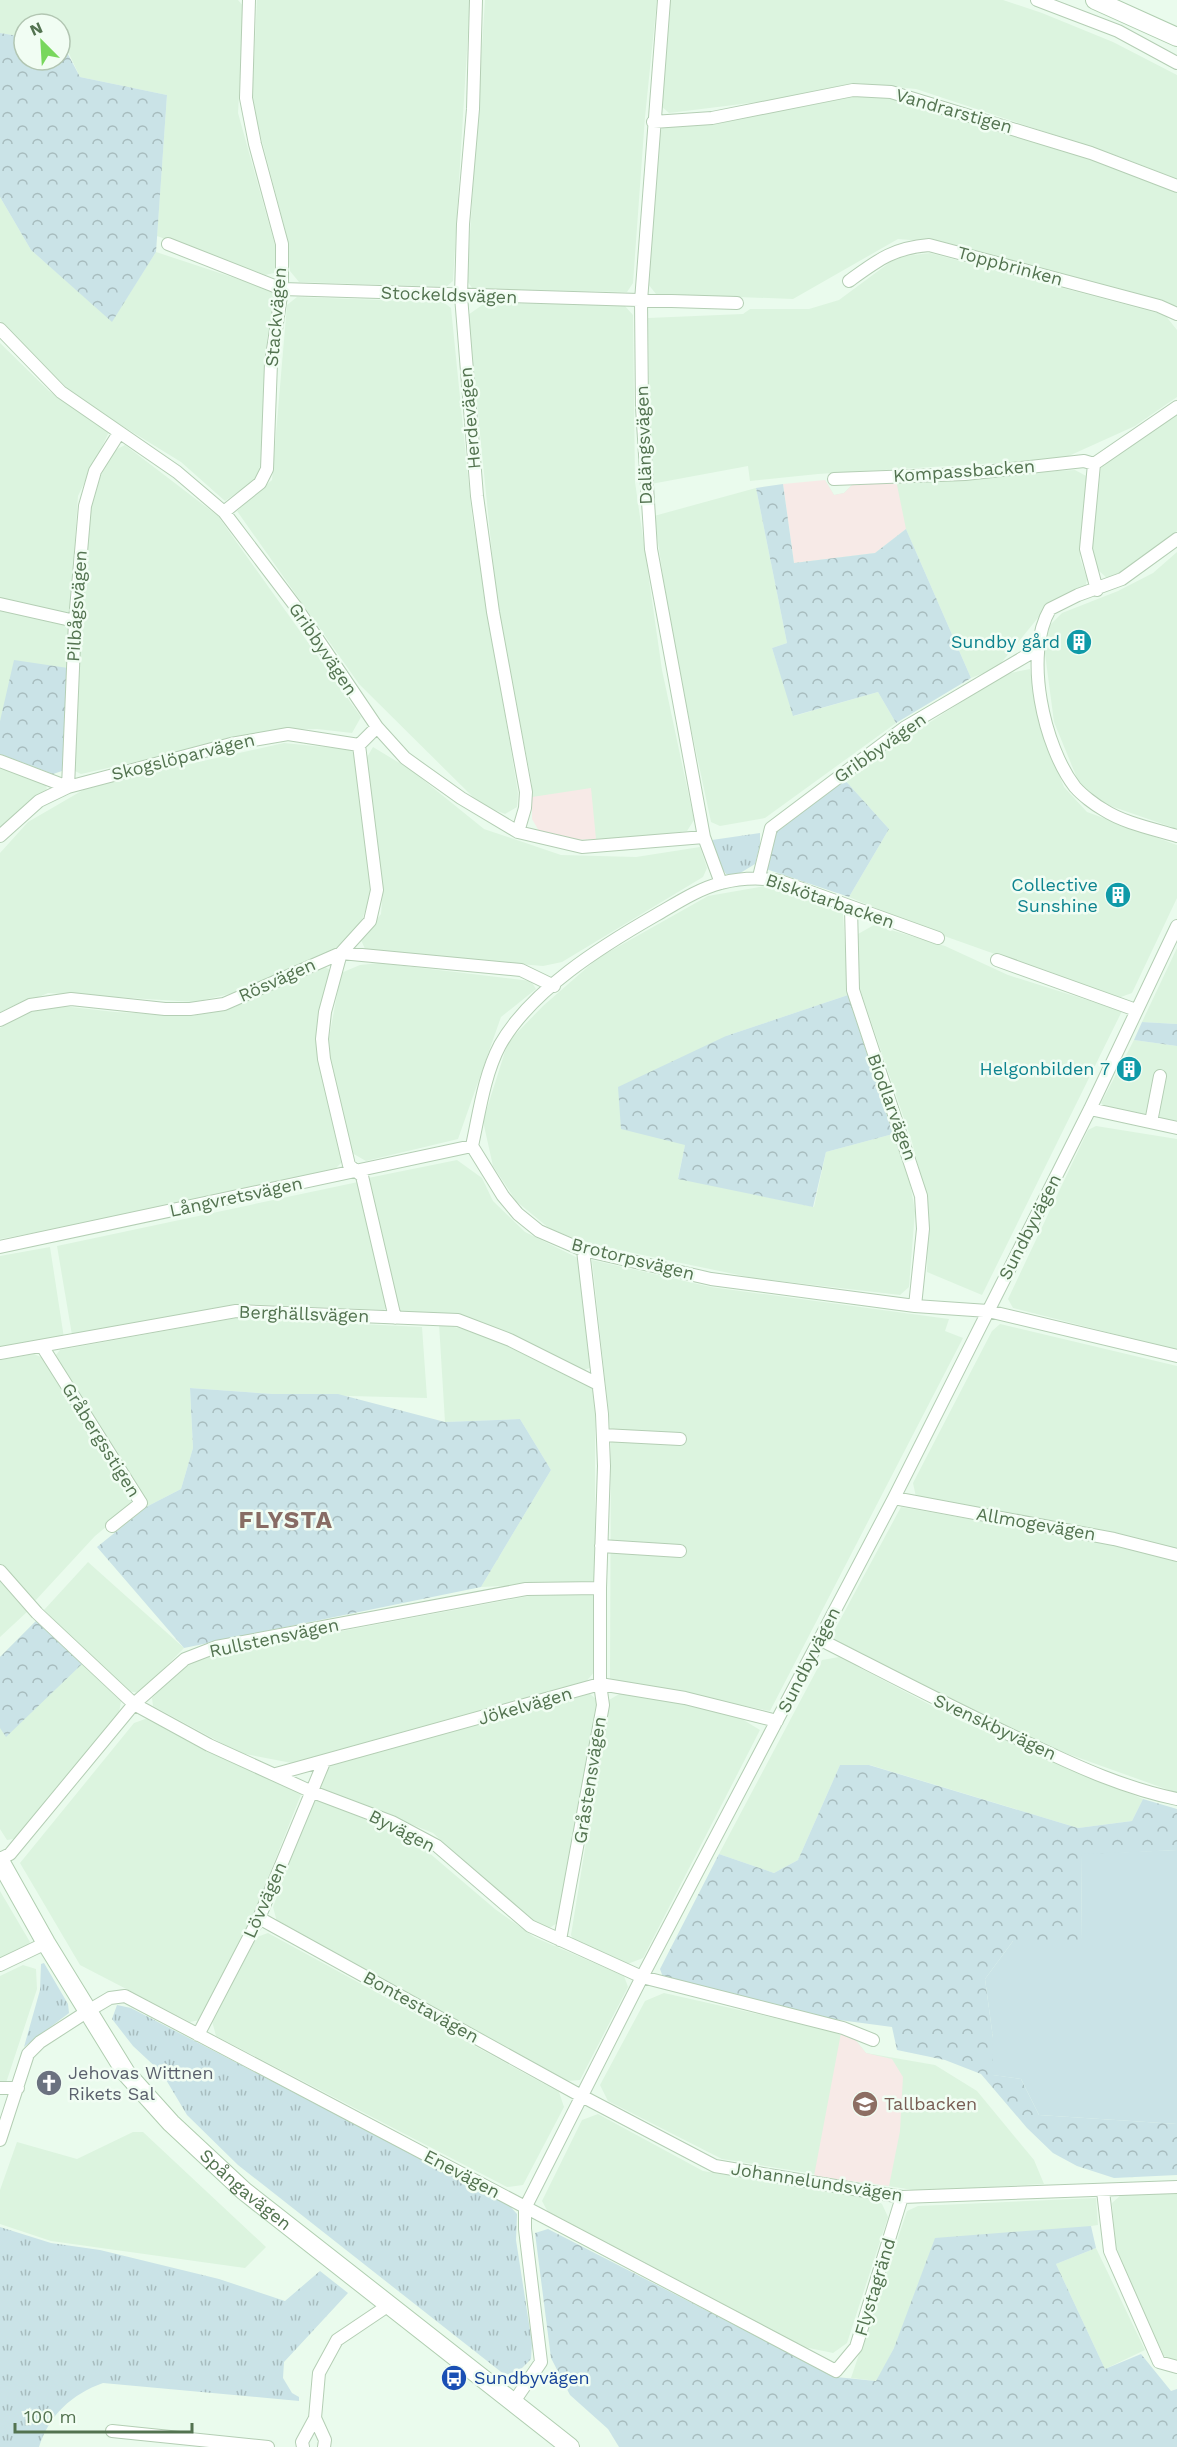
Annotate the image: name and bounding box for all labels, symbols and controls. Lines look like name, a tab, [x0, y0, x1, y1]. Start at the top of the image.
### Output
north arrow	[12, 12, 72, 72]
text: N	[27, 18, 45, 40]
street label: Vandrarstigen	[893, 84, 1015, 137]
street label: Toppbrinken	[955, 241, 1065, 290]
street label: Stackvägen	[261, 266, 290, 368]
street label: Stockeldsvägen	[380, 282, 518, 307]
street label: Herdevägen	[455, 366, 484, 470]
street label: Dalängsvägen	[631, 385, 656, 505]
street label: Kompassbacken	[892, 455, 1036, 486]
street label: Pilbågsvägen	[62, 549, 91, 663]
street label: Gribbyvägen	[285, 598, 362, 699]
building icon: Sundby gård	[1064, 627, 1094, 657]
place label: Sundby gård	[951, 631, 1060, 652]
street label: Gribbyvägen	[830, 708, 930, 787]
street label: Skogslöparvägen	[109, 729, 257, 784]
street label: Biskötarbacken	[763, 869, 897, 932]
place label: Collective Sunshine	[1011, 874, 1098, 916]
building icon: Collective Sunshine	[1103, 880, 1133, 910]
street label: Rösvägen	[235, 953, 319, 1006]
street label: Biodlarvägen	[863, 1051, 922, 1163]
building icon: Helgonbilden 7	[1114, 1054, 1144, 1084]
place label: Helgonbilden 7	[980, 1058, 1110, 1079]
street label: Sundbyvägen	[994, 1170, 1065, 1283]
street label: Långvretsvägen	[167, 1172, 304, 1221]
street label: Brotorpsvägen	[569, 1233, 697, 1284]
street label: Berghällsvägen	[238, 1301, 370, 1326]
street label: Gråbergsstigen	[58, 1379, 145, 1501]
street label: Allmogevägen	[975, 1503, 1097, 1544]
district label: FLYSTA	[239, 1506, 333, 1534]
street label: Sundbyvägen	[773, 1603, 844, 1716]
street label: Rullstensvägen	[207, 1614, 341, 1662]
street label: Jökelvägen	[475, 1682, 574, 1729]
street label: Svenskbyvägen	[931, 1689, 1060, 1764]
street label: Gråstensvägen	[569, 1715, 610, 1845]
street label: Byvägen	[366, 1805, 439, 1856]
street label: Lövvägen	[238, 1858, 291, 1941]
street label: Bontestavägen	[360, 1966, 483, 2047]
place label: Jehovas Wittnen Rikets Sal	[68, 2062, 214, 2104]
church icon: Jehovas Wittnen Rikets Sal	[34, 2068, 64, 2098]
school or university icon: Tallbacken	[850, 2089, 880, 2119]
place label: Tallbacken	[884, 2093, 977, 2114]
street label: Spångavägen	[196, 2144, 296, 2234]
street label: Enevägen	[421, 2145, 504, 2202]
street label: Johannelundsvägen	[730, 2158, 904, 2205]
street label: Flystagränd	[850, 2235, 899, 2339]
bus stop icon: Sundbyvägen	[439, 2363, 469, 2393]
place label: Sundbyvägen	[474, 2367, 590, 2388]
scale bar	[15, 2396, 192, 2434]
text: 100 m	[24, 2406, 77, 2427]

